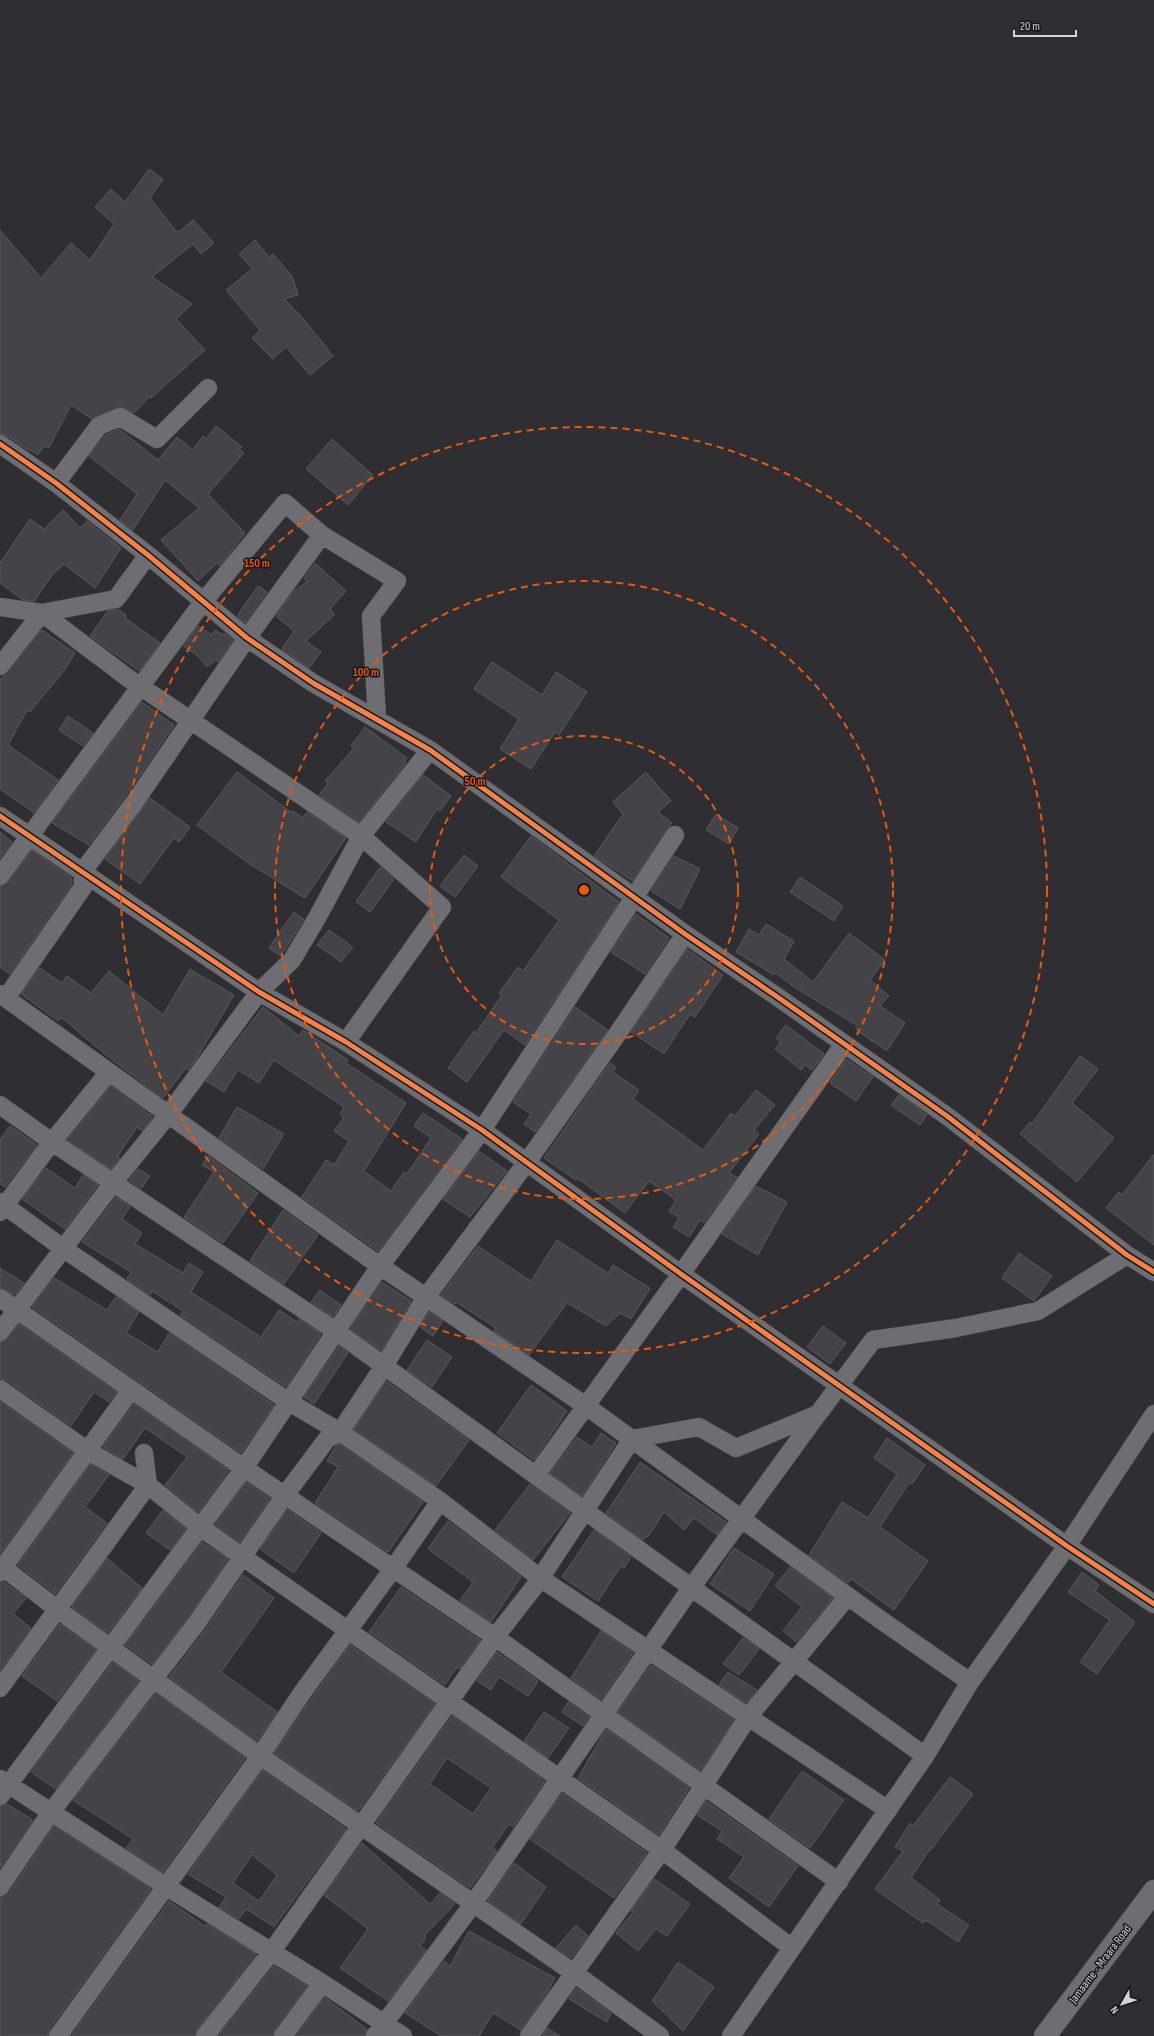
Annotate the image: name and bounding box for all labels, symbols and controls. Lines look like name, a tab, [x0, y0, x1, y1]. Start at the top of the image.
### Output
scale bar	[1014, 12, 1076, 38]
text: 20 m	[1020, 19, 1040, 34]
text: 150 m	[244, 556, 270, 571]
text: 100 m	[353, 665, 379, 680]
text: 50 m	[465, 774, 485, 789]
centre of rings	[577, 883, 591, 897]
street label: Jamaame - Mraara Road	[1065, 1922, 1135, 2007]
north arrow	[1102, 1984, 1142, 2024]
text: N	[1108, 2004, 1122, 2016]

